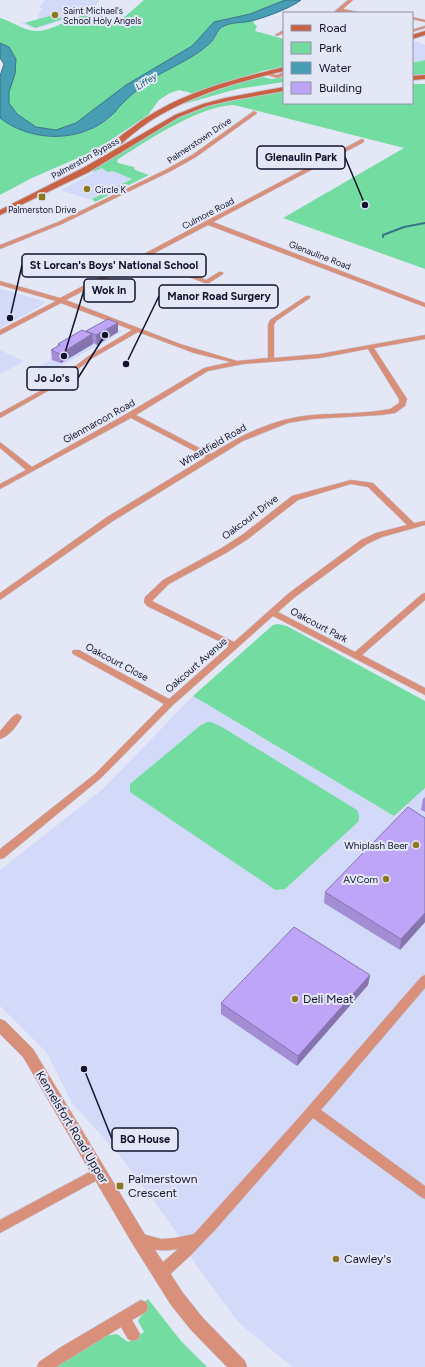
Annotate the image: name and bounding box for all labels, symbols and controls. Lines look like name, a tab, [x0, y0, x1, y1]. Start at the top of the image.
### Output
place label: Saint Michael's School Holy Angels	[63, 5, 141, 26]
marker: Saint Michael's School Holy Angels	[50, 10, 60, 20]
legend	[283, 12, 413, 104]
text: Road	[319, 21, 347, 35]
text: Park	[319, 41, 342, 55]
text: Water	[319, 61, 351, 75]
water label: Liffey	[133, 69, 160, 92]
text: Building	[319, 81, 362, 95]
street label: Palmerstown Drive	[165, 114, 233, 166]
street label: Palmerston Bypass	[49, 135, 121, 181]
callout: Glenaulin Park	[257, 146, 345, 169]
text: Glenaulin Park	[265, 151, 337, 164]
marker: Circle K	[82, 184, 92, 194]
place label: Circle K	[95, 184, 127, 195]
marker: Palmerston Drive	[37, 192, 47, 202]
street label: Culmore Road	[180, 195, 236, 231]
place label: Palmerston Drive	[8, 204, 76, 215]
street label: Glenauline Road	[288, 238, 352, 272]
callout: St Lorcan's Boys' National School	[22, 254, 206, 277]
text: St Lorcan's Boys' National School	[30, 259, 198, 272]
callout: Wok In	[84, 279, 135, 302]
text: Wok In	[92, 284, 126, 297]
callout: Manor Road Surgery	[159, 285, 278, 308]
text: Manor Road Surgery	[167, 290, 271, 303]
callout: Jo Jo's	[27, 367, 78, 390]
text: Jo Jo's	[34, 372, 70, 385]
street label: Glenmaroon Road	[61, 396, 137, 446]
street label: Wheatfield Road	[177, 421, 249, 469]
street label: Oakcourt Drive	[219, 491, 281, 542]
street label: Oakcourt Park	[288, 604, 350, 646]
street label: Oakcourt Avenue	[162, 634, 230, 695]
street label: Oakcourt Close	[83, 640, 151, 684]
place label: Whiplash Beer	[344, 839, 409, 852]
marker: Whiplash Beer	[411, 840, 421, 850]
place label: AVCom	[343, 873, 378, 886]
marker: AVCom	[381, 874, 391, 884]
place label: Deli Meat	[303, 992, 354, 1006]
marker: Deli Meat	[290, 994, 300, 1004]
street label: Kennelsfort Road Upper	[33, 1068, 111, 1186]
callout: BQ House	[112, 1128, 178, 1151]
text: BQ House	[120, 1133, 170, 1146]
place label: Palmerstown Crescent	[128, 1172, 198, 1200]
marker: Palmerstown Crescent	[115, 1181, 125, 1191]
place label: Cawley's	[344, 1252, 392, 1266]
marker: Cawley's	[331, 1254, 341, 1264]

